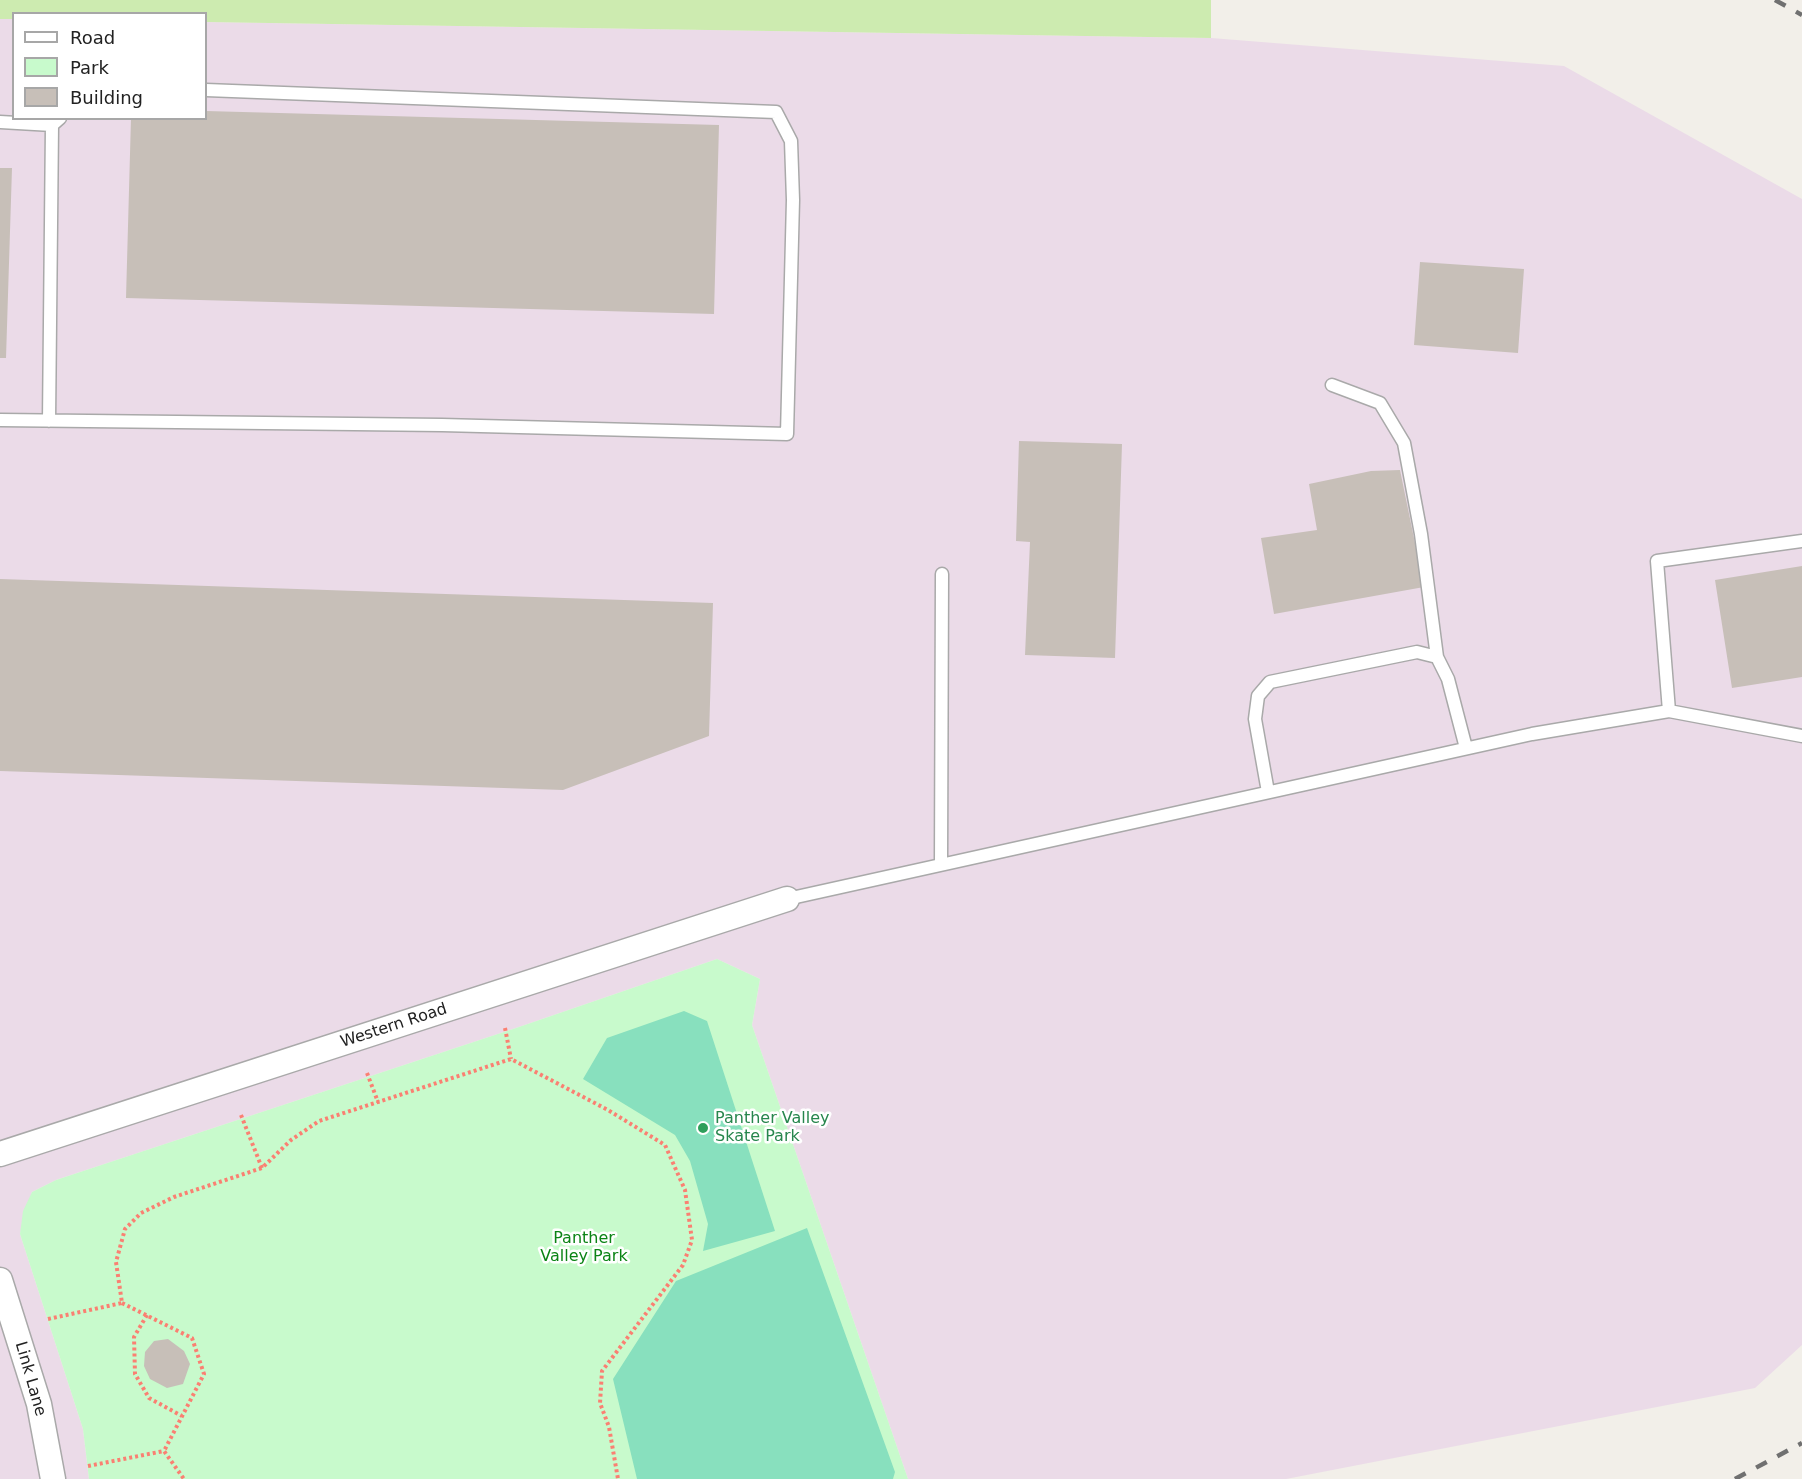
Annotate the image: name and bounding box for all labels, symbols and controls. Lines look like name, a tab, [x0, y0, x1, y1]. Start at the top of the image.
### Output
legend	[12, 12, 207, 120]
text: Road	[70, 27, 115, 48]
text: Park	[70, 57, 109, 78]
text: Building	[70, 87, 143, 108]
street label: Western Road	[338, 1000, 450, 1052]
place label: Panther Valley Skate Park	[715, 1109, 830, 1147]
marker: Panther Valley Skate Park	[696, 1121, 710, 1135]
park label: Panther Valley Park	[540, 1229, 628, 1267]
street label: Link Lane	[10, 1340, 50, 1418]

